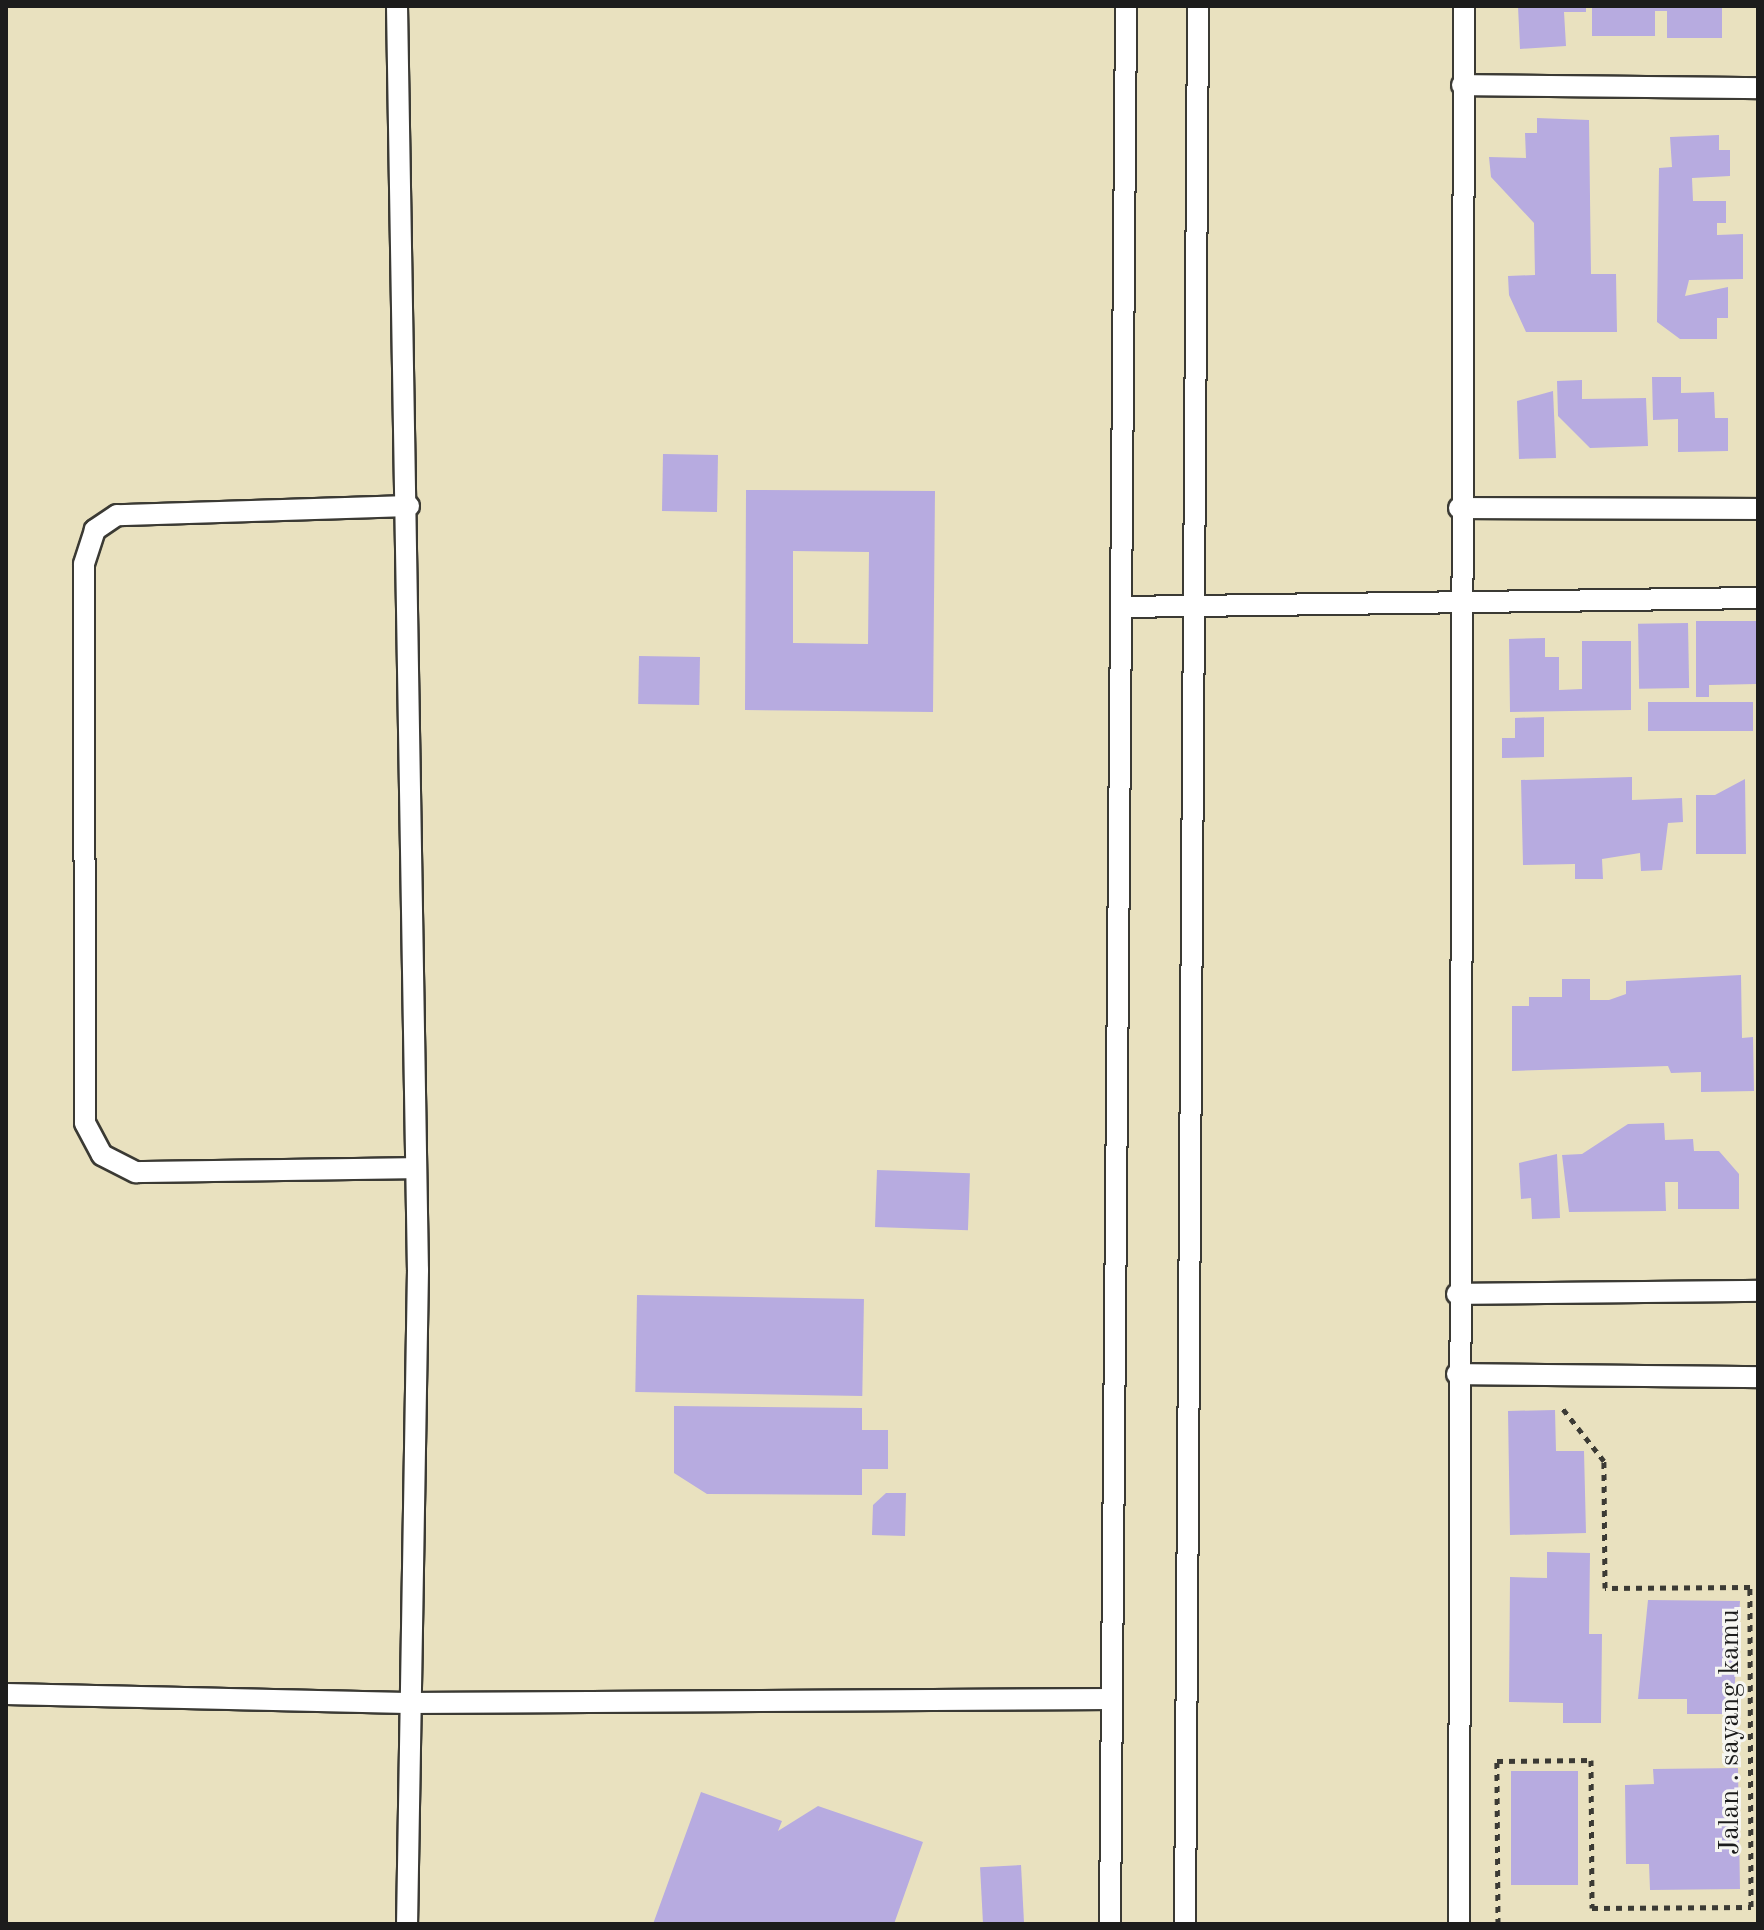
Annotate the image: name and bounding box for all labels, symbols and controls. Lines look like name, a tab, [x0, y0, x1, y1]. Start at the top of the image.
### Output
street label: Jalan . sayang kamu	[1714, 1609, 1748, 1855]

